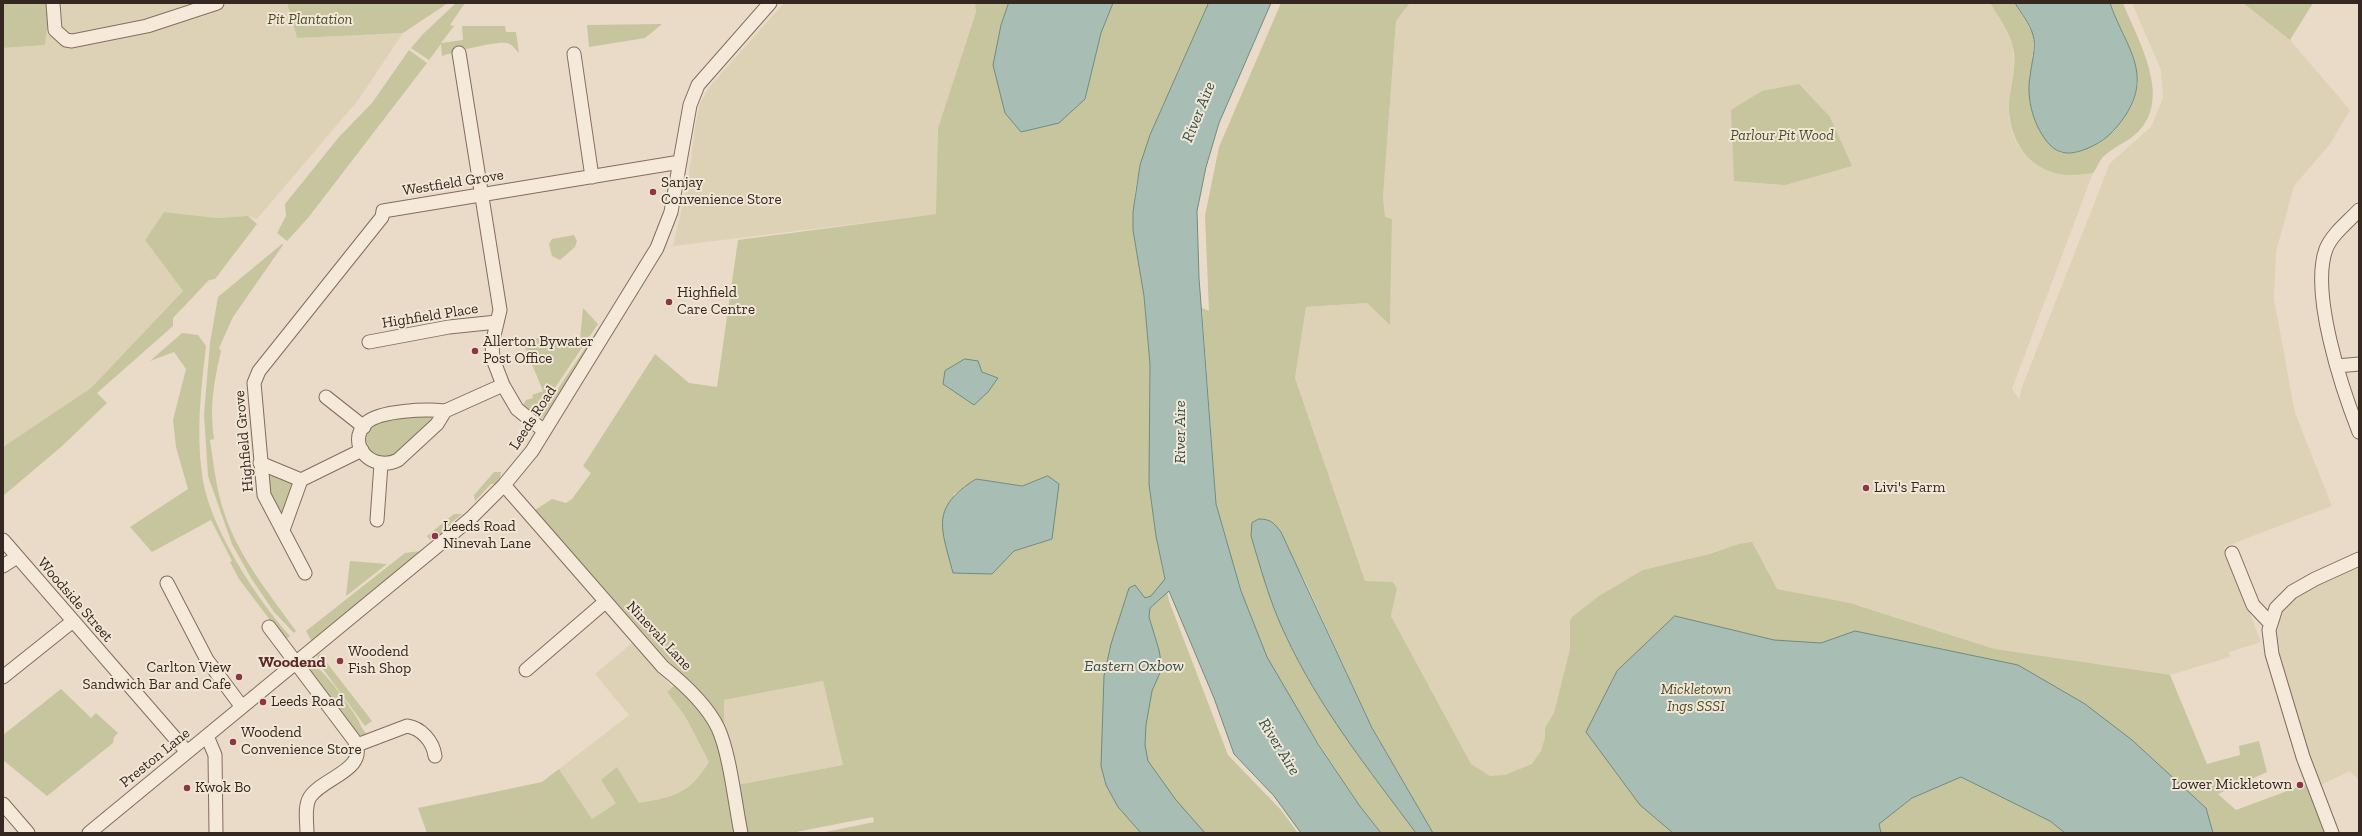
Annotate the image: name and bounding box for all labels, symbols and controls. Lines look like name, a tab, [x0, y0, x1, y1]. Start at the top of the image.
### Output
park label: Pit Plantation	[268, 11, 352, 29]
water label: River Aire	[1178, 79, 1220, 145]
park label: Parlour Pit Wood	[1730, 127, 1834, 145]
street label: Westfield Grove	[401, 166, 505, 200]
place label: Sanjay Convenience Store	[661, 174, 781, 209]
marker: Sanjay Convenience Store	[648, 187, 658, 197]
place label: Highfield Care Centre	[677, 284, 755, 319]
marker: Highfield Care Centre	[664, 297, 674, 307]
street label: Highfield Place	[381, 300, 479, 332]
place label: Allerton Bywater Post Office	[483, 333, 594, 368]
marker: Allerton Bywater Post Office	[470, 346, 480, 356]
street label: Leeds Road	[506, 383, 560, 453]
street label: Highfield Grove	[231, 389, 257, 493]
water label: River Aire	[1170, 400, 1190, 464]
place label: Livi's Farm	[1874, 479, 1945, 497]
marker: Livi's Farm	[1861, 483, 1871, 493]
place label: Leeds Road Ninevah Lane	[443, 518, 531, 553]
marker: Leeds Road Ninevah Lane	[430, 531, 440, 541]
street label: Woodside Street	[33, 554, 117, 646]
street label: Ninevah Lane	[622, 598, 696, 674]
place label: Woodend Fish Shop	[348, 643, 411, 678]
district label: Woodend	[258, 652, 326, 672]
marker: Woodend Fish Shop	[335, 656, 345, 666]
water label: Eastern Oxbow	[1084, 656, 1184, 676]
place label: Carlton View Sandwich Bar and Cafe	[82, 659, 231, 694]
marker: Carlton View Sandwich Bar and Cafe	[234, 672, 244, 682]
park label: Mickletown Ings SSSI	[1661, 681, 1731, 716]
place label: Leeds Road	[271, 693, 344, 711]
marker: Leeds Road	[258, 697, 268, 707]
water label: River Aire	[1254, 715, 1304, 779]
street label: Preston Lane	[116, 724, 194, 792]
place label: Woodend Convenience Store	[241, 724, 361, 759]
marker: Woodend Convenience Store	[228, 737, 238, 747]
place label: Lower Mickletown	[2172, 776, 2292, 794]
place label: Kwok Bo	[195, 779, 251, 797]
marker: Lower Mickletown	[2295, 780, 2305, 790]
marker: Kwok Bo	[182, 783, 192, 793]

